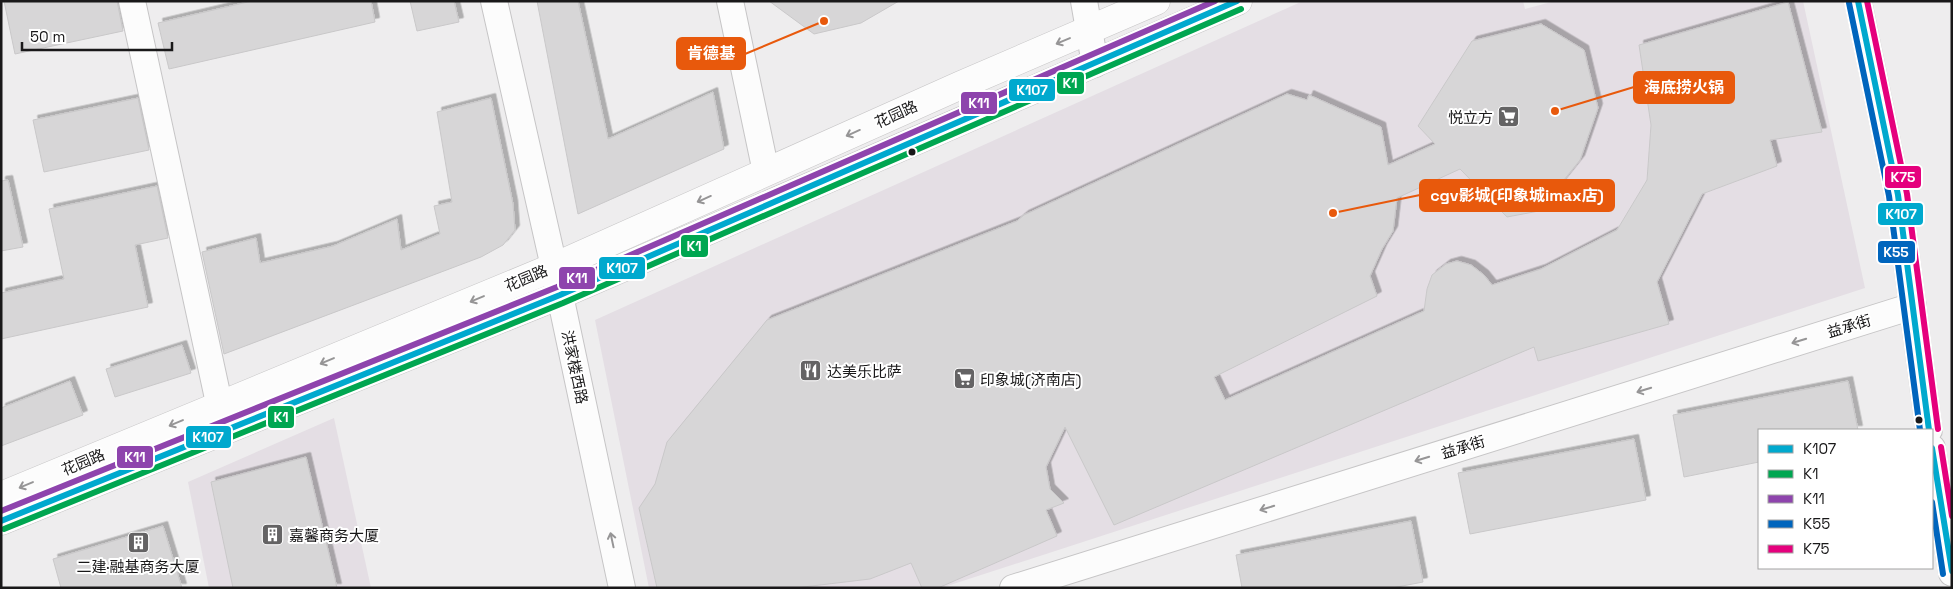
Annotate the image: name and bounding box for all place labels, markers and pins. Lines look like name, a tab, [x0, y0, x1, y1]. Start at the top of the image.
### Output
callout: 肯德基	[677, 38, 745, 69]
callout: 海底捞火锅	[1634, 72, 1734, 103]
supermarket icon: 悦立方	[1497, 105, 1521, 129]
place label: 悦立方	[1448, 108, 1493, 127]
unlabelled marker	[907, 147, 917, 157]
callout: cgv影城(印象城imax店)	[1420, 180, 1614, 211]
restaurant icon: 达美乐比萨	[799, 359, 823, 383]
place label: 达美乐比萨	[827, 362, 902, 381]
supermarket icon: 印象城(济南店)	[952, 367, 976, 391]
place label: 印象城(济南店)	[980, 370, 1081, 390]
unlabelled marker	[1914, 415, 1924, 425]
building icon: 嘉馨商务大厦	[261, 523, 285, 547]
place label: 嘉馨商务大厦	[289, 526, 379, 545]
building icon: 二建·融基商务大厦	[126, 531, 150, 555]
place label: 二建·融基商务大厦	[77, 557, 199, 576]

